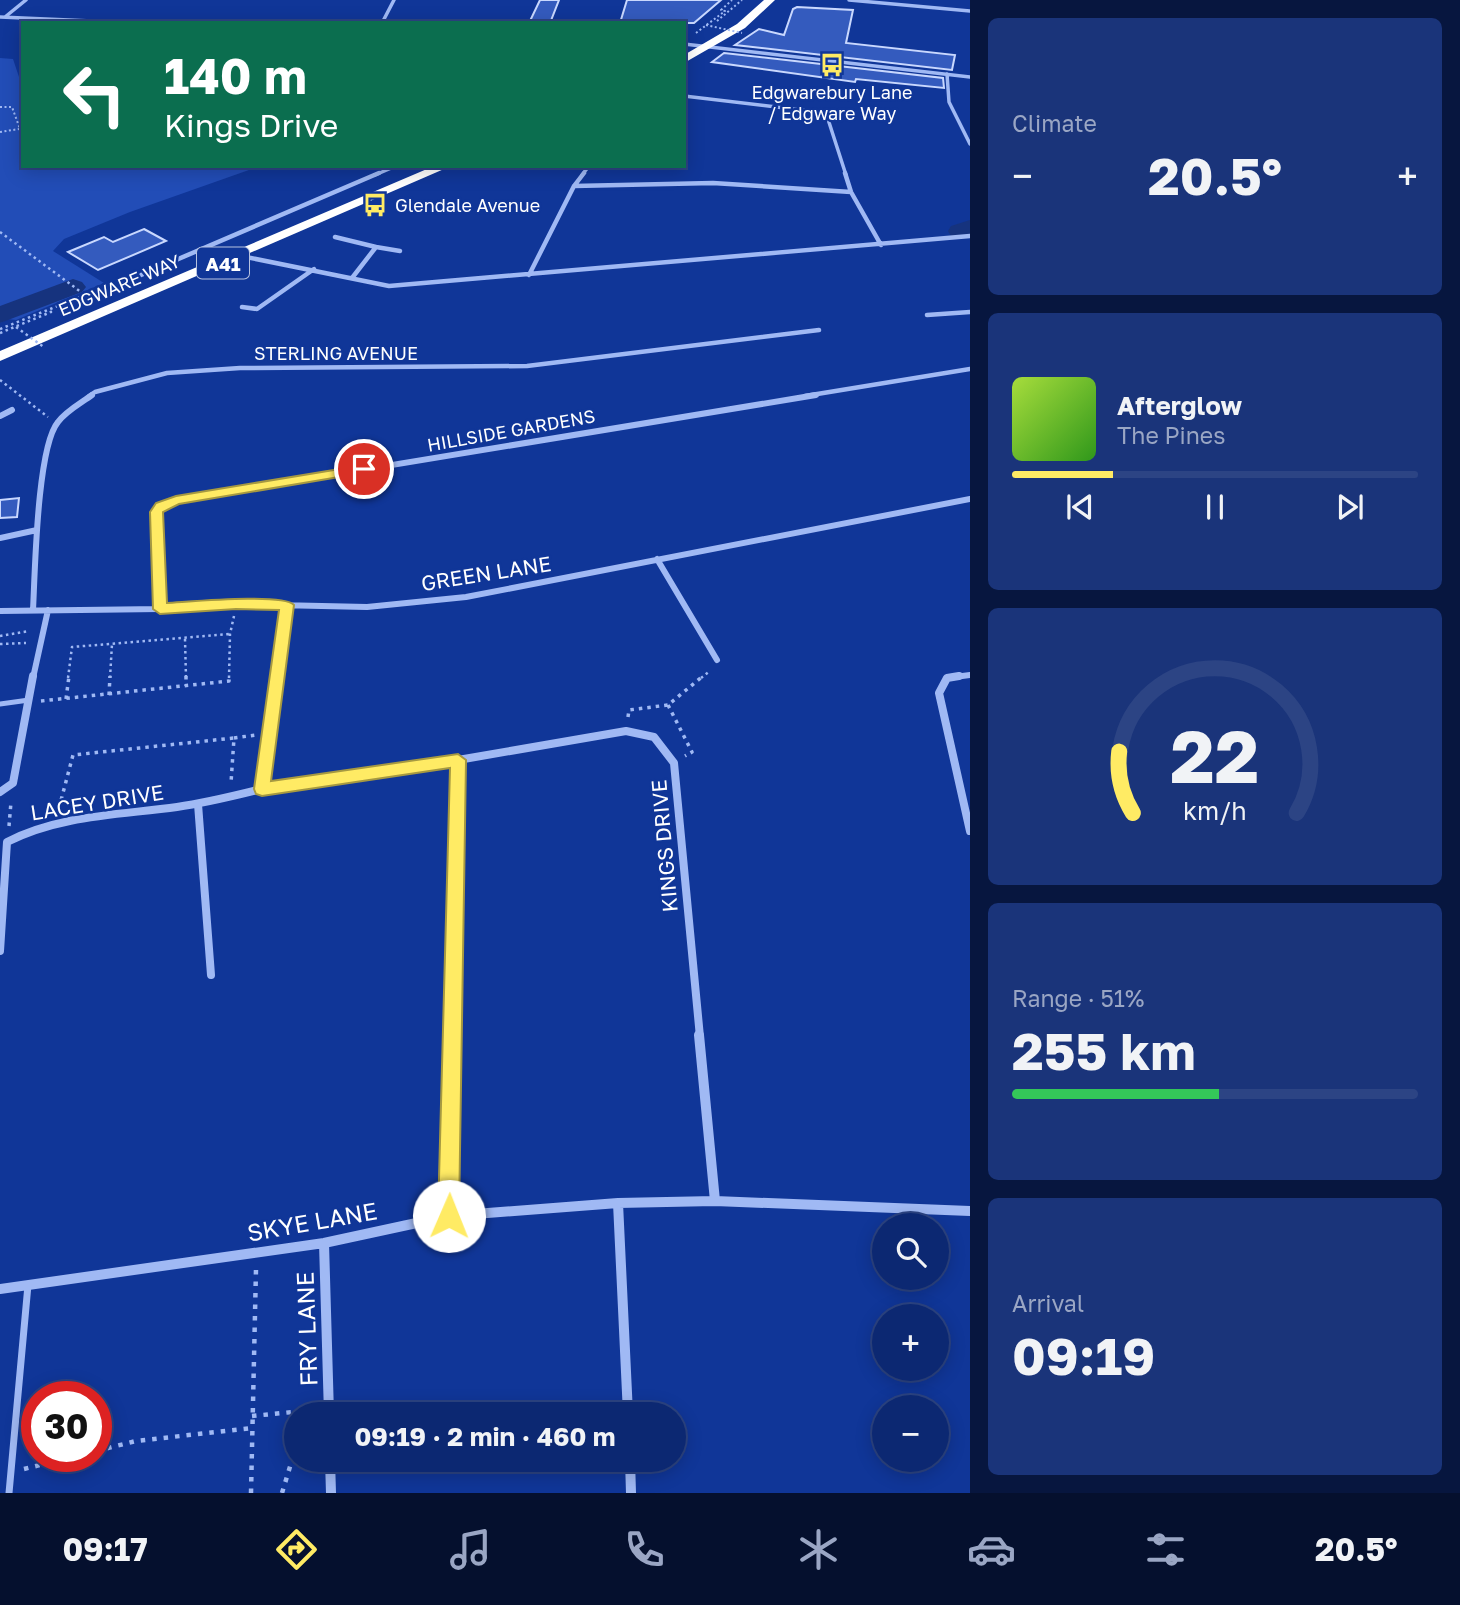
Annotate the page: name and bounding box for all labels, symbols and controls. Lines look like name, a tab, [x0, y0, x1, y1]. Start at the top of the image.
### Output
text: 140 m	[164, 46, 307, 105]
icon: left	[49, 49, 140, 140]
bus stop icon: Edgwarebury Lane / Edgware Way	[818, 51, 846, 79]
place label: Edgwarebury Lane / Edgware Way	[752, 81, 912, 124]
text: Kings Drive	[164, 106, 338, 144]
text: Climate	[1012, 109, 1097, 137]
text: 20.5°	[1148, 144, 1282, 206]
text: −	[1012, 153, 1033, 198]
text: +	[1397, 153, 1418, 198]
bus stop icon: Glendale Avenue	[361, 191, 389, 219]
place label: Glendale Avenue	[395, 194, 540, 216]
road number: A41	[197, 247, 249, 278]
street label: EDGWARE WAY	[55, 249, 184, 321]
street label: STERLING AVENUE	[254, 342, 418, 364]
text: Afterglow	[1117, 390, 1242, 421]
street label: HILLSIDE GARDENS	[425, 404, 597, 456]
text: The Pines	[1117, 421, 1225, 449]
pin	[334, 439, 394, 499]
icon: arrive	[345, 450, 383, 488]
icon: previous	[1061, 488, 1099, 526]
icon: pause	[1196, 488, 1234, 526]
icon: next	[1331, 488, 1369, 526]
street label: GREEN LANE	[419, 550, 553, 596]
text: 22	[1171, 712, 1259, 799]
street label: LACEY DRIVE	[28, 779, 166, 825]
street label: KINGS DRIVE	[645, 779, 683, 913]
text: km/h	[1183, 794, 1247, 825]
text: Range · 51%	[1012, 984, 1144, 1012]
text: 255 km	[1012, 1019, 1196, 1081]
position arrow	[412, 1179, 486, 1253]
street label: SKYE LANE	[245, 1195, 379, 1247]
map controls	[872, 1213, 949, 1472]
button: search	[872, 1213, 949, 1290]
street label: FRY LANE	[290, 1271, 322, 1387]
text: Arrival	[1012, 1289, 1084, 1317]
button: +	[872, 1304, 949, 1381]
text: 09:19	[1012, 1324, 1155, 1386]
speed limit sign: 30	[21, 1381, 112, 1472]
button: −	[872, 1395, 949, 1472]
text: 09:19 · 2 min · 460 m	[354, 1421, 616, 1452]
icon: directions	[272, 1525, 321, 1574]
icon: music	[446, 1525, 495, 1574]
icon: phone	[620, 1525, 669, 1574]
icon: climate	[794, 1525, 843, 1574]
icon: car	[967, 1525, 1016, 1574]
icon: filters	[1141, 1525, 1190, 1574]
text: 09:17	[62, 1530, 148, 1568]
text: 20.5°	[1315, 1530, 1398, 1568]

